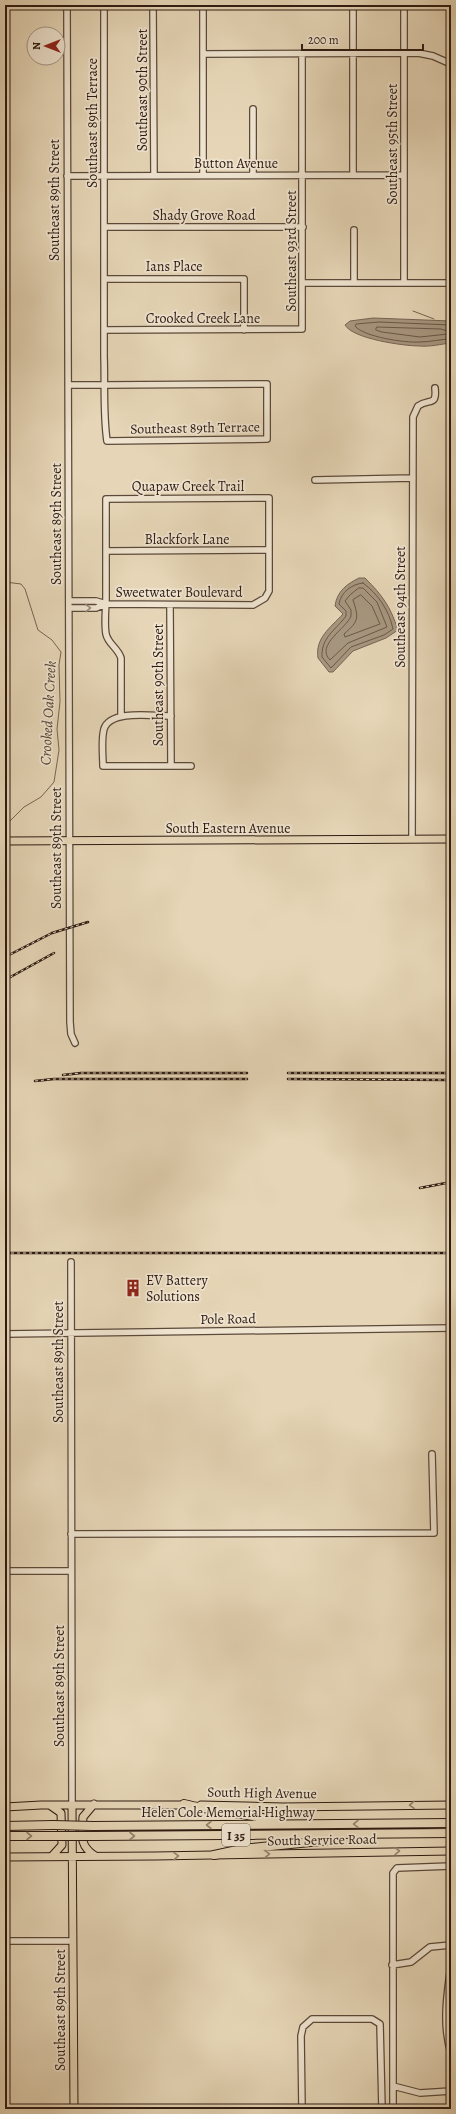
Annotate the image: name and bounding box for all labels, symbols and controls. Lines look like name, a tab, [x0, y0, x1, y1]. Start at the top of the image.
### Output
north arrow	[26, 26, 66, 66]
scale bar	[302, 26, 423, 52]
street label: Southeast 90th Street	[133, 28, 152, 151]
text: 200 m	[308, 32, 339, 48]
text: N	[29, 42, 44, 50]
street label: Southeast 89th Terrace	[83, 58, 102, 188]
street label: Southeast 95th Street	[383, 83, 402, 205]
street label: Southeast 89th Street	[45, 139, 64, 261]
street label: Button Avenue	[194, 154, 278, 173]
street label: Southeast 93rd Street	[282, 190, 301, 312]
street label: Shady Grove Road	[152, 206, 256, 225]
street label: Ians Place	[145, 257, 203, 276]
street label: Crooked Creek Lane	[146, 309, 260, 328]
street label: Southeast 89th Terrace	[130, 417, 260, 439]
street label: Southeast 89th Street	[47, 463, 66, 585]
street label: Quapaw Creek Trail	[132, 477, 245, 496]
street label: Blackfork Lane	[144, 530, 230, 549]
street label: Southeast 94th Street	[391, 546, 410, 668]
street label: Sweetwater Boulevard	[116, 583, 243, 602]
one-way arrow	[85, 604, 91, 612]
street label: Southeast 90th Street	[149, 623, 168, 746]
water label: Crooked Oak Creek	[35, 660, 61, 766]
street label: Southeast 89th Street	[47, 787, 66, 909]
street label: South Eastern Avenue	[165, 819, 291, 838]
place label: EV Battery Solutions	[146, 1271, 209, 1306]
building icon: EV Battery Solutions	[123, 1278, 143, 1298]
street label: Southeast 89th Street	[49, 1301, 68, 1423]
street label: Pole Road	[200, 1309, 256, 1329]
street label: Southeast 89th Street	[50, 1625, 69, 1747]
street label: South High Avenue	[207, 1783, 317, 1803]
one-way arrow	[409, 1801, 415, 1809]
street label: Helen Cole Memorial Highway	[141, 1803, 316, 1822]
one-way arrow	[353, 1820, 359, 1828]
one-way arrow	[206, 1821, 212, 1829]
road number: I 35	[222, 1824, 250, 1846]
street label: South Service Road	[267, 1830, 377, 1850]
one-way arrow	[26, 1832, 32, 1840]
one-way arrow	[129, 1832, 135, 1840]
one-way arrow	[394, 1847, 400, 1856]
one-way arrow	[264, 1850, 270, 1858]
one-way arrow	[173, 1852, 179, 1860]
street label: Southeast 89th Street	[51, 1949, 70, 2071]

